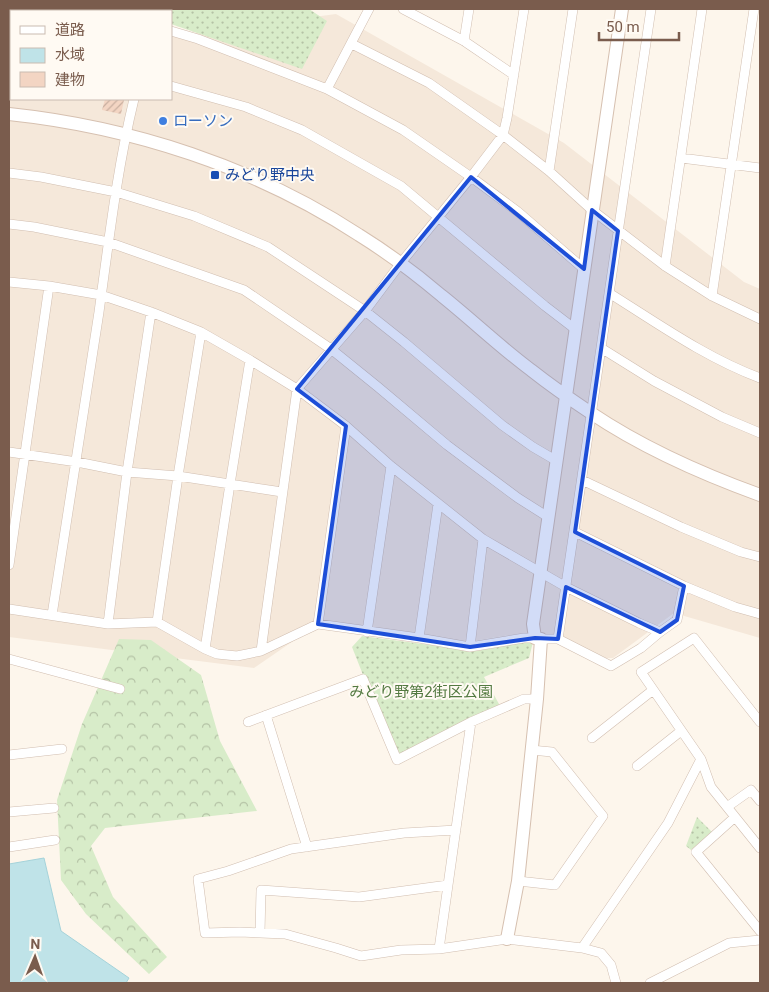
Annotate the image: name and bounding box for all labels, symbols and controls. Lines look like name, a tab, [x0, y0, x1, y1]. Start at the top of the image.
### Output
legend	[10, 10, 172, 100]
scale bar	[599, 10, 679, 42]
text: 50 m	[606, 18, 640, 36]
text: 道路	[55, 21, 85, 39]
text: 水域	[55, 46, 85, 64]
text: 建物	[55, 71, 85, 89]
place label: ローソン	[173, 112, 233, 130]
marker: ローソン	[157, 115, 169, 127]
place label: みどり野中央	[225, 166, 315, 184]
marker: みどり野中央	[209, 169, 221, 181]
park label: みどり野第2街区公園	[349, 683, 493, 701]
north arrow	[10, 932, 60, 982]
text: N	[30, 936, 41, 952]

